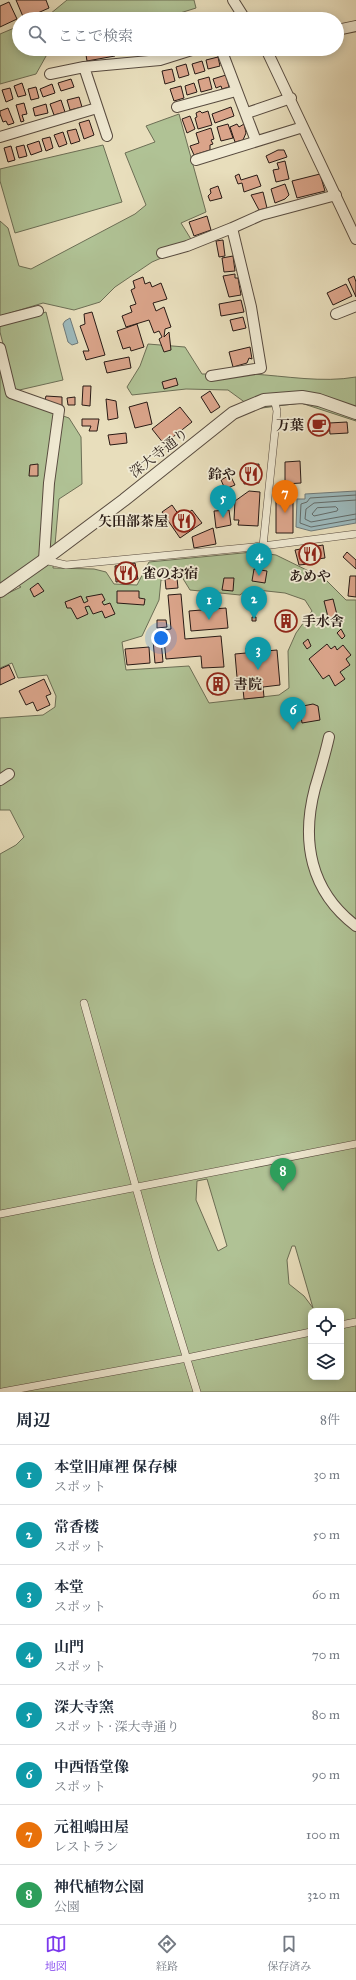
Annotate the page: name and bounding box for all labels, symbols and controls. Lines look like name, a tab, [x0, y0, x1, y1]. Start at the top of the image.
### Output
search box	[12, 12, 344, 56]
icon: search	[26, 23, 48, 45]
text: ここで検索	[58, 27, 133, 45]
cafe icon: 万葉	[306, 412, 332, 438]
place label: 万葉	[276, 417, 304, 434]
street label: 深大寺通り	[126, 425, 192, 481]
restaurant icon: 鈴や	[238, 461, 264, 487]
place label: 鈴や	[208, 466, 236, 483]
pin: 7	[272, 480, 298, 513]
pin: 5	[210, 485, 236, 518]
restaurant icon: 矢田部茶屋	[171, 508, 197, 534]
place label: 矢田部茶屋	[98, 513, 168, 530]
restaurant icon: あめや	[297, 541, 323, 567]
pin: 4	[246, 543, 272, 576]
restaurant icon: 雀のお宿	[113, 560, 139, 586]
place label: 雀のお宿	[142, 565, 198, 582]
place label: あめや	[289, 568, 331, 585]
pin: 2	[241, 586, 267, 619]
pin: 1	[196, 587, 222, 620]
building icon: 手水舎	[273, 608, 299, 634]
place label: 手水舎	[302, 613, 344, 630]
your location	[151, 628, 171, 648]
pin: 3	[245, 637, 271, 670]
building icon: 書院	[205, 671, 231, 697]
place label: 書院	[234, 676, 262, 693]
pin: 6	[280, 697, 306, 730]
pin: 8	[270, 1158, 296, 1191]
map controls	[308, 1308, 344, 1380]
button: locate	[308, 1308, 344, 1344]
button: layers	[308, 1344, 344, 1380]
text: 周辺	[16, 1410, 50, 1431]
text: 8件	[320, 1412, 340, 1428]
text: 本堂旧庫裡 保存棟	[54, 1458, 177, 1476]
text: 1	[26, 1467, 32, 1483]
text: 30 m	[314, 1467, 340, 1483]
text: スポット	[54, 1479, 106, 1495]
text: 常香楼	[54, 1518, 99, 1536]
text: 2	[26, 1527, 32, 1543]
text: 50 m	[313, 1527, 340, 1543]
text: スポット	[54, 1539, 106, 1555]
text: 本堂	[54, 1578, 84, 1596]
text: 3	[26, 1587, 32, 1603]
text: 60 m	[312, 1587, 340, 1603]
text: スポット	[54, 1599, 106, 1615]
text: 山門	[54, 1638, 84, 1656]
text: 4	[25, 1647, 33, 1663]
text: 70 m	[312, 1647, 340, 1663]
text: スポット	[54, 1659, 106, 1675]
text: 深大寺窯	[54, 1698, 114, 1716]
text: 5	[26, 1707, 32, 1723]
text: 80 m	[312, 1707, 340, 1723]
text: スポット · 深大寺通り	[54, 1719, 179, 1735]
text: 中西悟堂像	[54, 1758, 129, 1776]
text: 6	[26, 1767, 32, 1783]
text: 90 m	[312, 1767, 340, 1783]
text: スポット	[54, 1779, 106, 1795]
text: 元祖嶋田屋	[54, 1818, 129, 1836]
text: 7	[26, 1827, 32, 1843]
text: 100 m	[306, 1827, 340, 1843]
text: レストラン	[54, 1839, 119, 1855]
text: 神代植物公園	[54, 1878, 144, 1896]
text: 8	[26, 1887, 32, 1903]
text: 320 m	[307, 1887, 340, 1903]
text: 公園	[54, 1899, 80, 1915]
tab: 地図	[45, 1933, 67, 1973]
tab: 経路	[156, 1933, 178, 1973]
tab: 保存済み	[267, 1933, 311, 1973]

